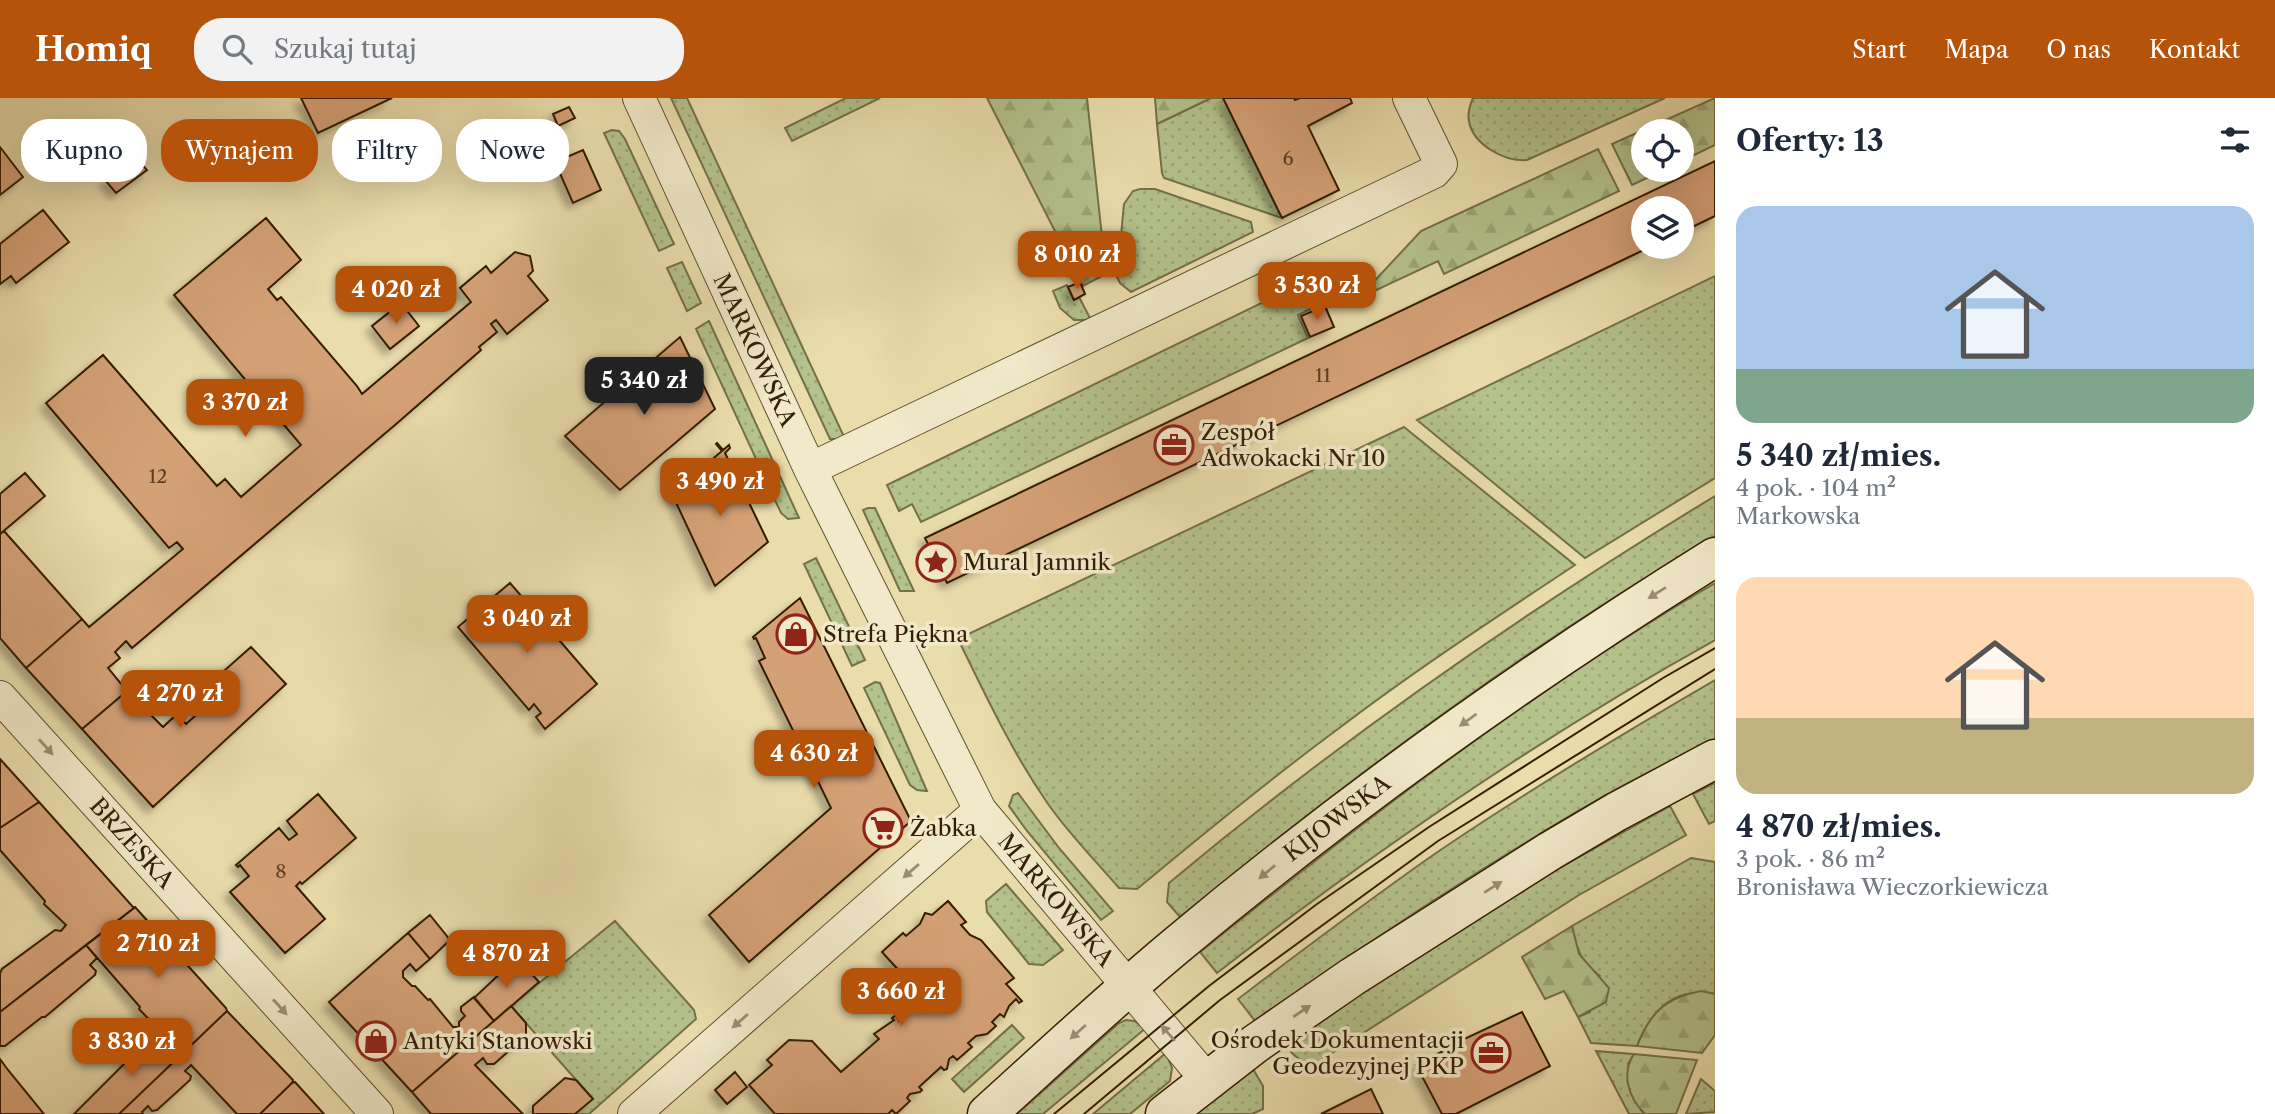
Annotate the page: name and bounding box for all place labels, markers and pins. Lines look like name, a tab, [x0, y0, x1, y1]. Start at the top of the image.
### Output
pin: 8 010 zł	[1005, 232, 1149, 291]
pin: 3 530 zł	[1245, 262, 1389, 322]
pin: 4 020 zł	[324, 266, 468, 326]
pin: 5 340 zł	[572, 358, 716, 417]
pin: 3 370 zł	[173, 380, 317, 439]
place label: Zespół Adwokacki Nr 10	[1200, 418, 1386, 472]
office icon: Zespół Adwokacki Nr 10	[1153, 424, 1195, 466]
pin: 3 490 zł	[648, 458, 792, 518]
place icon: Mural Jamnik	[915, 541, 957, 583]
place label: Mural Jamnik	[963, 548, 1112, 576]
pin: 3 040 zł	[455, 596, 599, 655]
shop icon: Strefa Piękna	[775, 613, 817, 655]
place label: Strefa Piękna	[823, 620, 969, 648]
pin: 4 270 zł	[108, 670, 252, 730]
pin: 4 630 zł	[742, 730, 886, 790]
supermarket icon: Żabka	[862, 807, 904, 849]
place label: Żabka	[910, 814, 977, 842]
pin: 2 710 zł	[86, 920, 230, 980]
pin: 4 870 zł	[434, 930, 578, 990]
pin: 3 660 zł	[829, 968, 973, 1028]
pin: 3 830 zł	[60, 1018, 204, 1078]
shop icon: Antyki Stanowski	[355, 1020, 397, 1062]
place label: Ośrodek Dokumentacji Geodezyjnej PKP	[1211, 1026, 1464, 1080]
place label: Antyki Stanowski	[402, 1027, 592, 1055]
office icon: Ośrodek Dokumentacji Geodezyjnej PKP	[1470, 1032, 1512, 1074]

